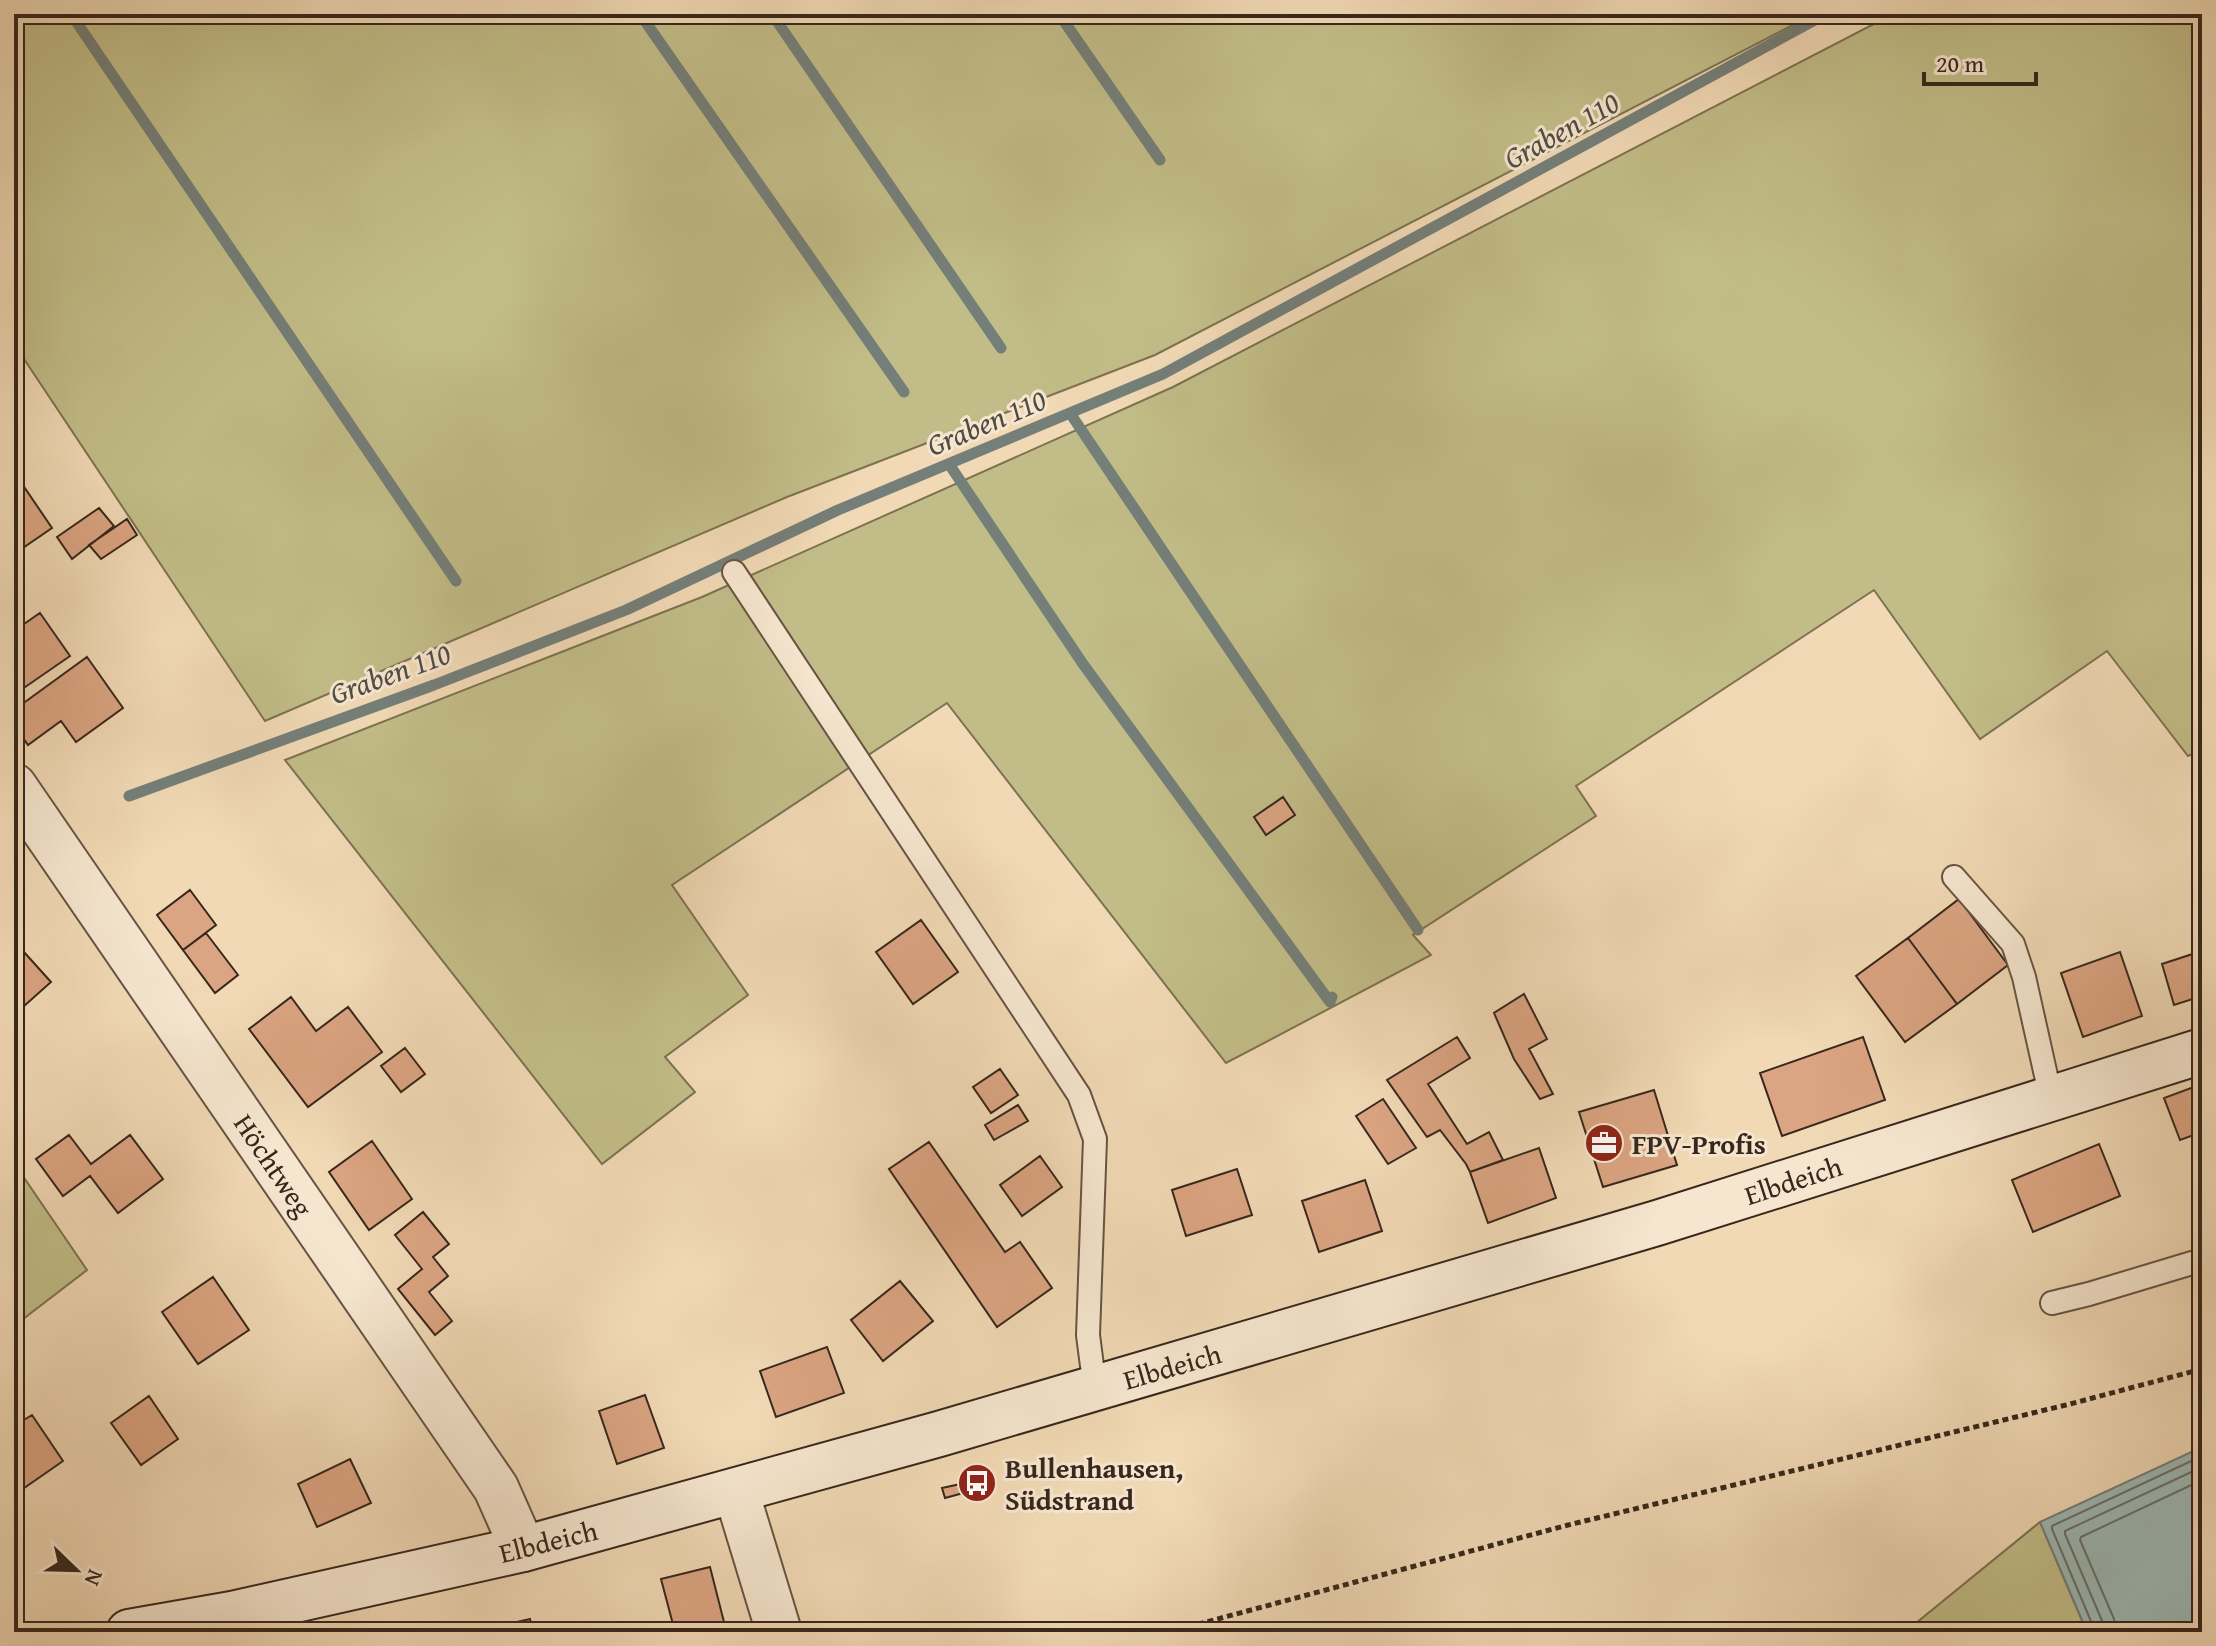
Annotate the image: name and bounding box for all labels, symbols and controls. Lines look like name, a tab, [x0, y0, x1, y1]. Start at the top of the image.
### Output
scale bar	[1924, 36, 2036, 86]
text: 20 m	[1936, 46, 1984, 81]
water label: Graben 110	[1495, 80, 1627, 180]
water label: Graben 110	[920, 377, 1053, 467]
water label: Graben 110	[324, 631, 457, 715]
street label: Höchtweg	[224, 1105, 324, 1225]
office icon: FPV-Profis	[1583, 1122, 1625, 1164]
place label: FPV-Profis	[1632, 1123, 1766, 1164]
street label: Elbdeich	[1739, 1145, 1847, 1215]
street label: Elbdeich	[1118, 1332, 1226, 1400]
place label: Bullenhausen, Südstrand	[1005, 1447, 1183, 1520]
bus stop icon: Bullenhausen, Südstrand	[956, 1462, 998, 1504]
street label: Elbdeich	[494, 1509, 602, 1573]
north arrow	[36, 1530, 116, 1610]
text: N	[77, 1565, 112, 1591]

